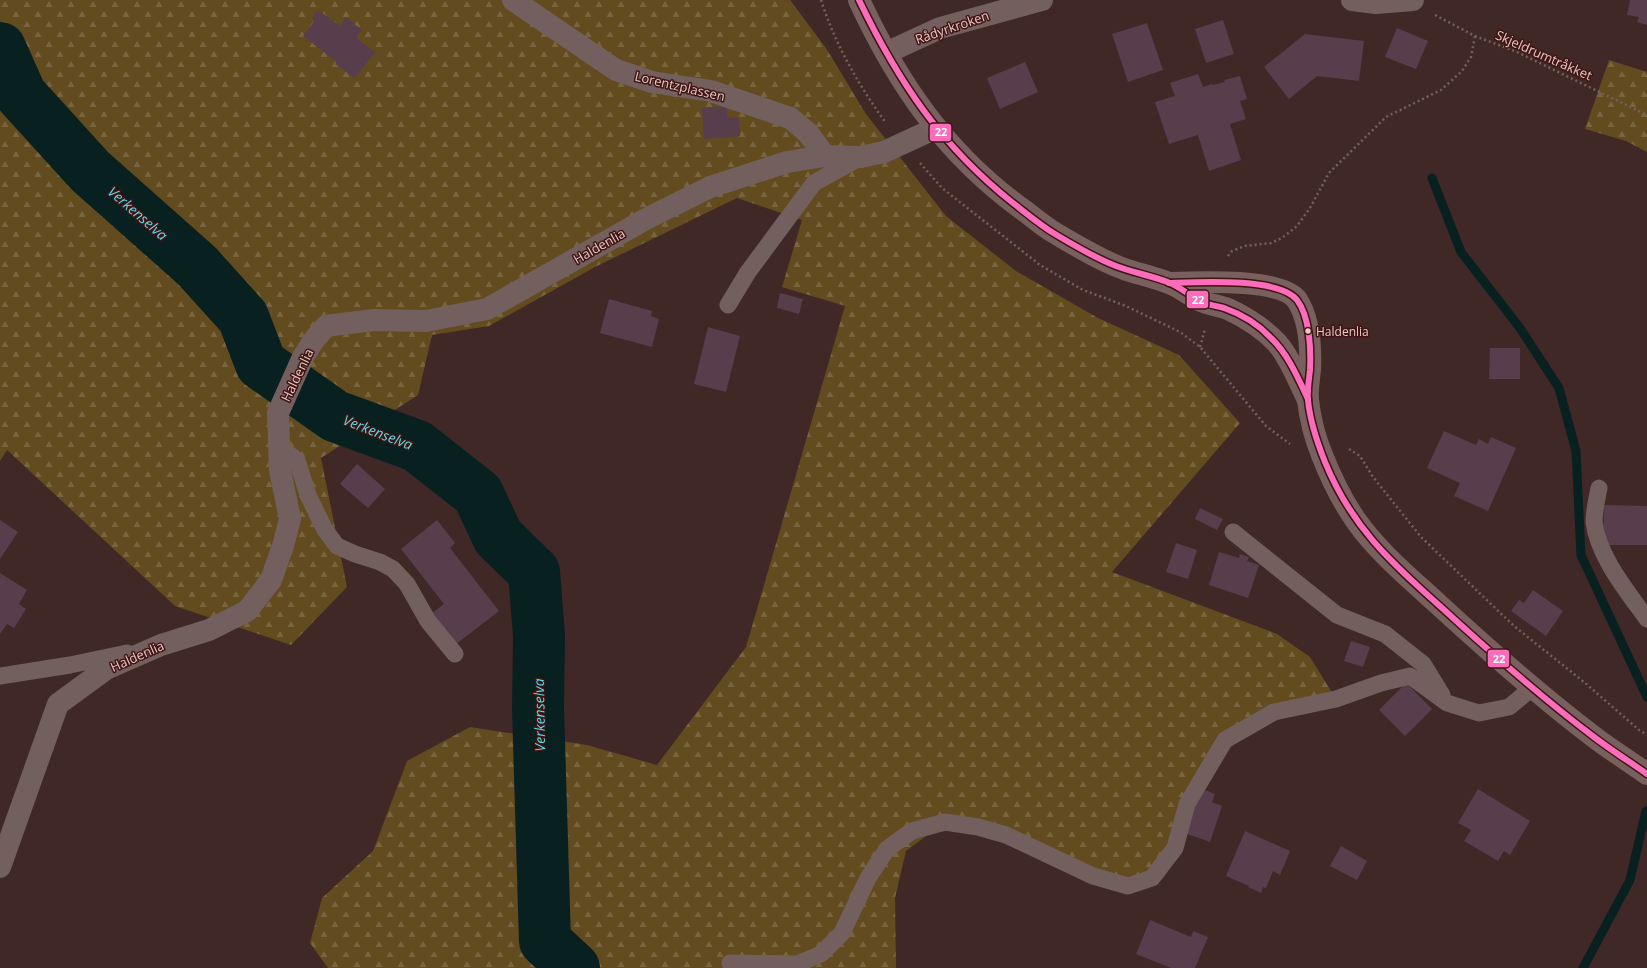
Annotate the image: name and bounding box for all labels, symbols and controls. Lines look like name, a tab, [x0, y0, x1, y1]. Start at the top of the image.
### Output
street label: Rådyrkroken	[913, 6, 991, 48]
street label: Skjeldrumtråkket	[1493, 26, 1595, 84]
street label: Lorentzplassen	[633, 67, 727, 105]
line badge: 22	[929, 123, 952, 142]
text: 22	[935, 124, 947, 139]
water label: Verkenselva	[104, 182, 172, 244]
street label: Haldenlia	[570, 224, 628, 268]
line badge: 22	[1186, 290, 1209, 309]
text: 22	[1192, 292, 1204, 307]
place label: Haldenlia	[1316, 323, 1369, 340]
marker: Haldenlia	[1303, 326, 1313, 336]
street label: Haldenlia	[276, 345, 318, 405]
water label: Verkenselva	[341, 410, 416, 454]
street label: Haldenlia	[107, 636, 167, 676]
line badge: 22	[1487, 649, 1510, 668]
text: 22	[1493, 651, 1505, 666]
water label: Verkenselva	[529, 678, 549, 752]

